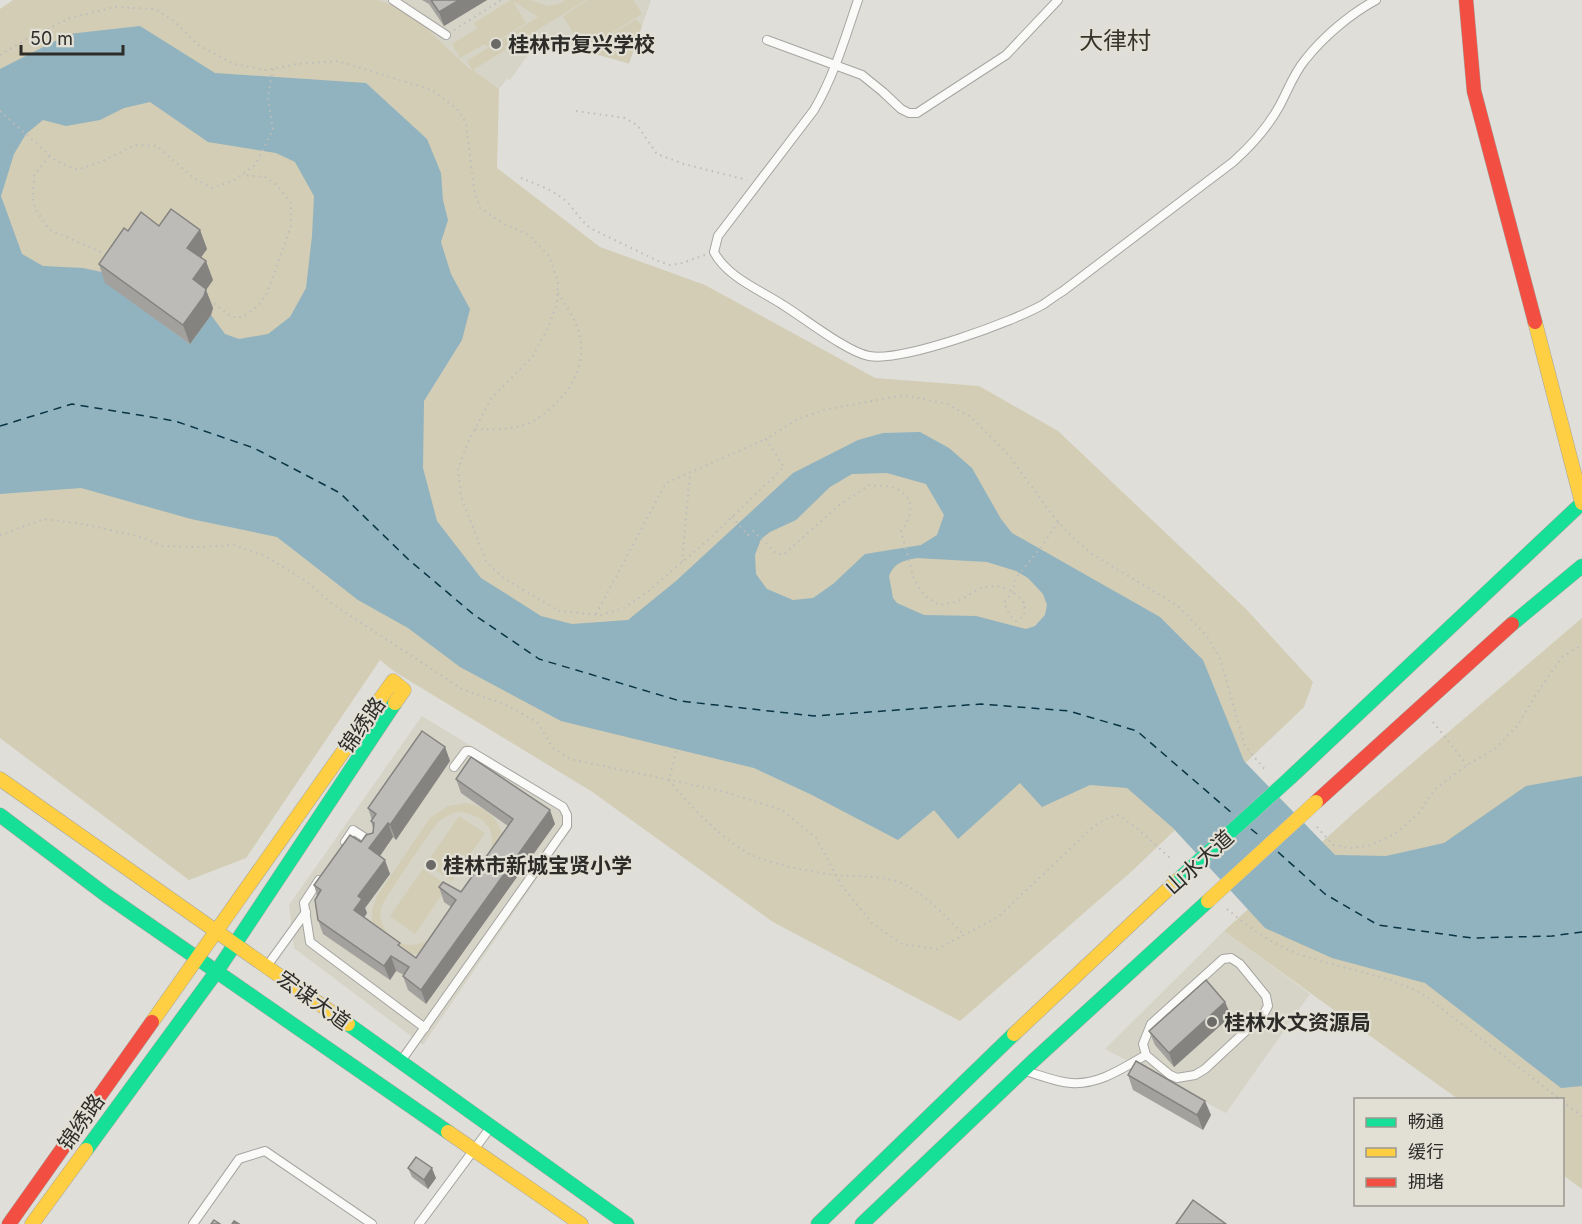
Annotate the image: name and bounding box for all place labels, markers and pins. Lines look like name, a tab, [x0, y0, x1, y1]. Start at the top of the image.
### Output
place label: 桂林市复兴学校	[508, 32, 655, 57]
marker: 桂林市复兴学校	[489, 37, 503, 51]
place label: 桂林市新城宝贤小学	[443, 853, 632, 878]
marker: 桂林市新城宝贤小学	[424, 858, 438, 872]
place label: 桂林水文资源局	[1224, 1010, 1371, 1035]
marker: 桂林水文资源局	[1205, 1015, 1219, 1029]

